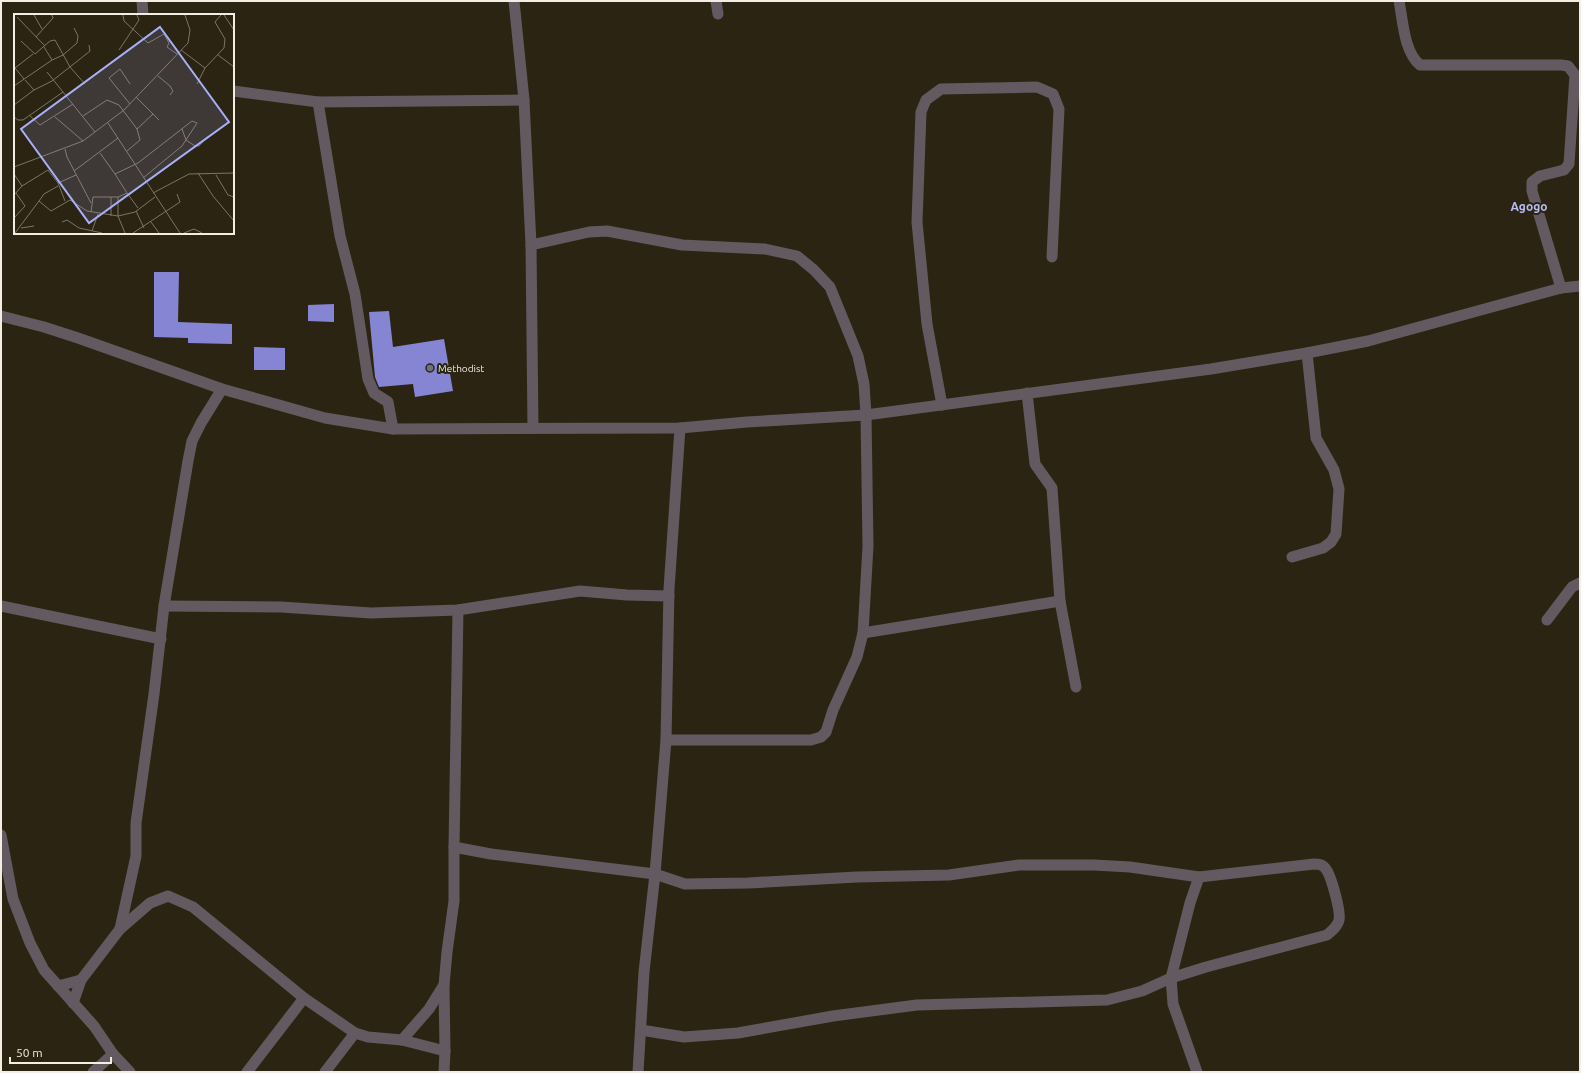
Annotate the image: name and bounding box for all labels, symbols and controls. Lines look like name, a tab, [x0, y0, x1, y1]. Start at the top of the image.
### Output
inset map	[14, 14, 234, 234]
district label: Agogo	[1511, 200, 1547, 213]
marker: Methodist	[425, 363, 435, 373]
place label: Methodist	[438, 363, 484, 374]
scale bar	[10, 1039, 111, 1065]
text: 50 m	[16, 1046, 43, 1059]

